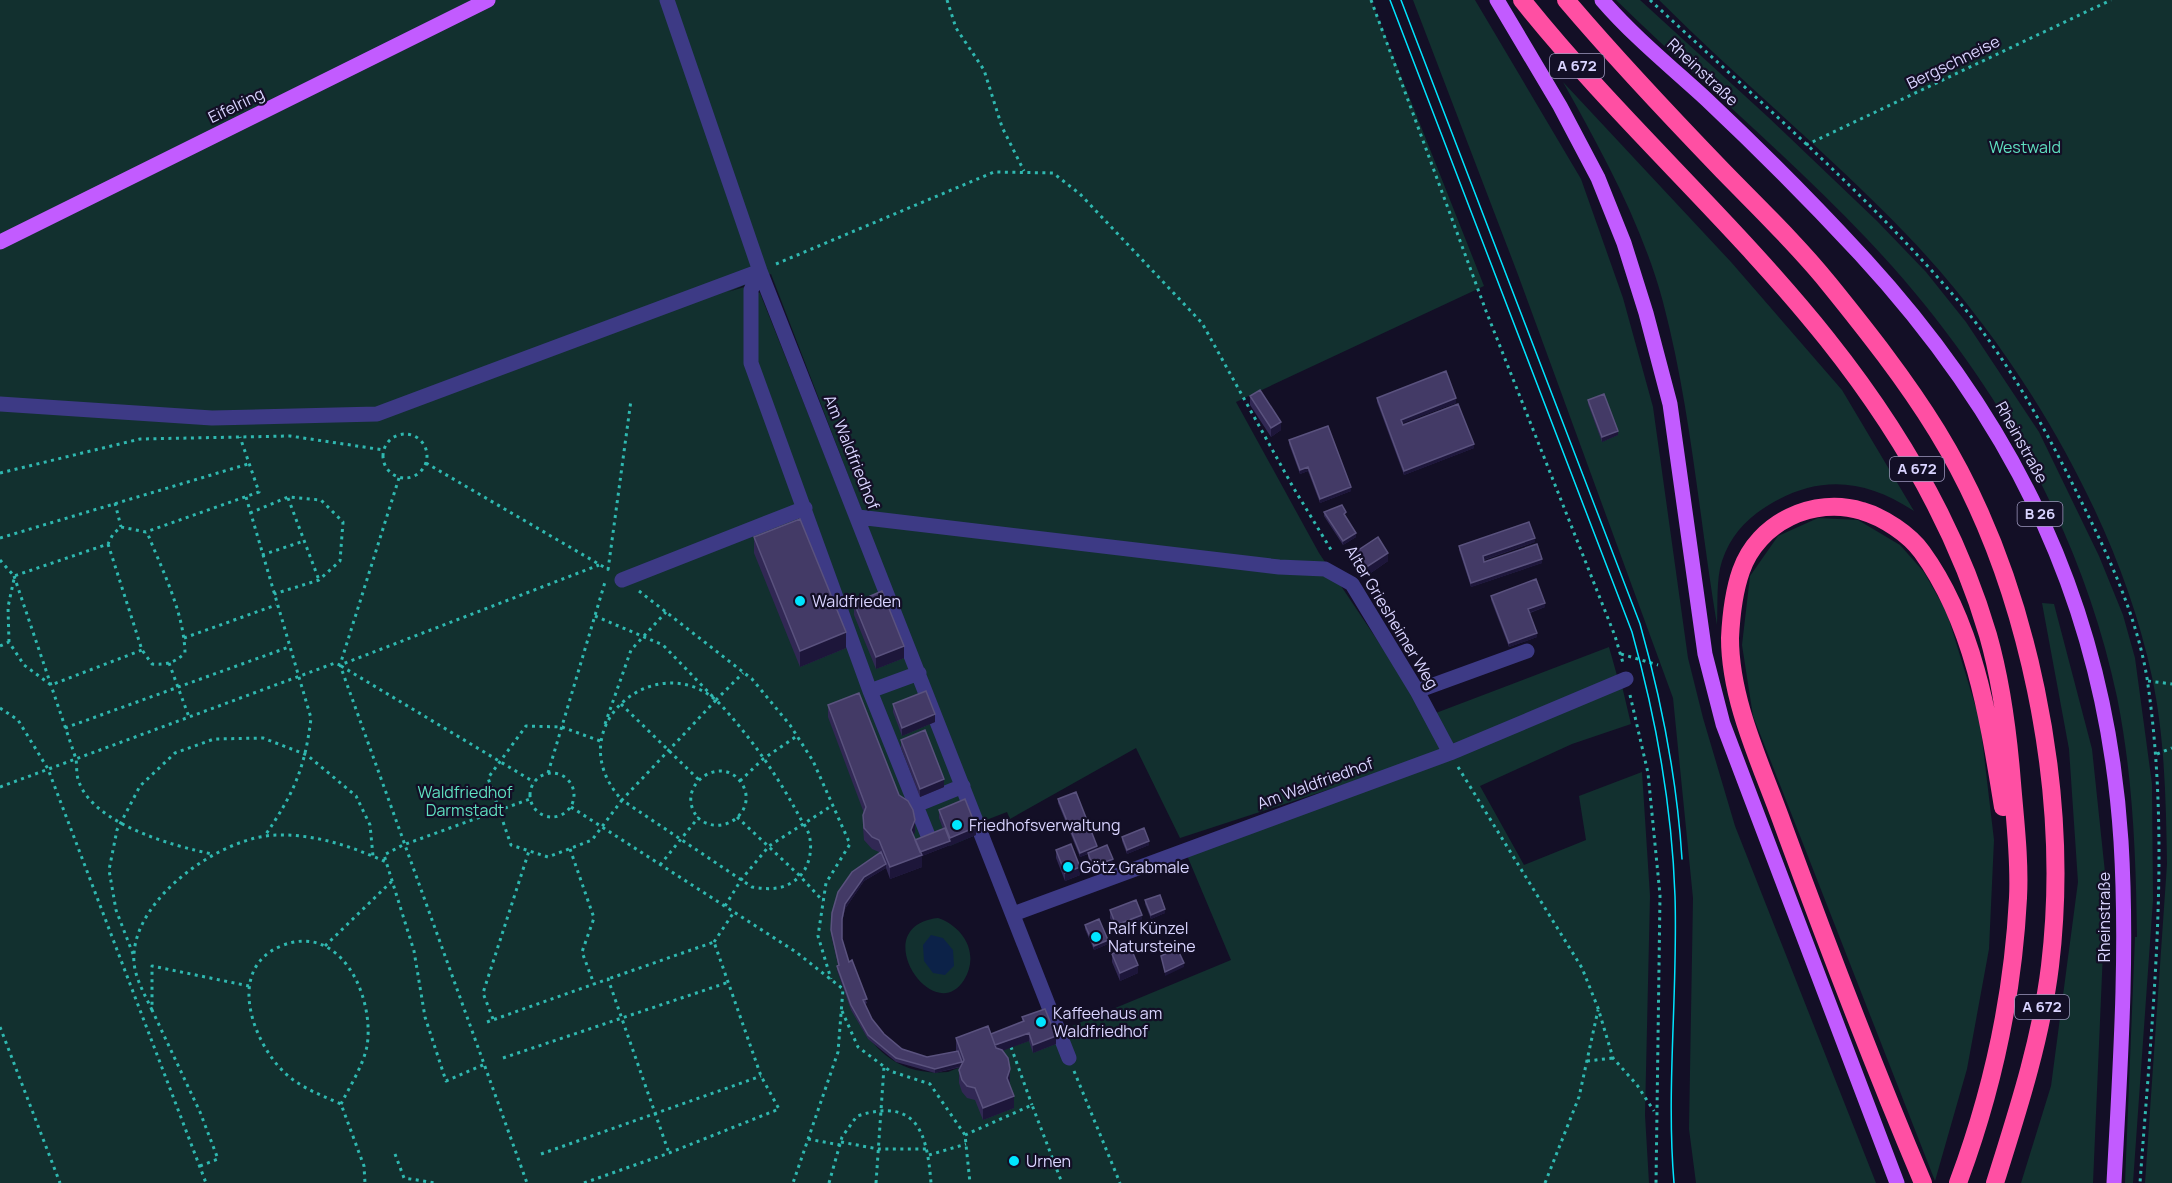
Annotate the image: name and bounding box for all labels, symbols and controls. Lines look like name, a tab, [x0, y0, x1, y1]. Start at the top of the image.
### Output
street label: Bergschneise	[1903, 30, 2003, 94]
street label: Rheinstraße	[1662, 33, 1744, 111]
road number: A 672	[1550, 54, 1604, 78]
street label: Eifelring	[204, 82, 268, 128]
park label: Westwald	[1989, 136, 2061, 158]
street label: Am Waldfriedhof	[819, 391, 885, 513]
street label: Rheinstraße	[1990, 397, 2054, 487]
road number: A 672	[1890, 457, 1944, 481]
road number: B 26	[2018, 502, 2062, 526]
street label: Alter Griesheimer Weg	[1340, 541, 1444, 693]
place label: Waldfrieden	[812, 590, 901, 612]
marker: Waldfrieden	[793, 594, 807, 608]
street label: Am Waldfriedhof	[1254, 752, 1376, 814]
park label: Waldfriedhof Darmstadt	[418, 781, 513, 821]
place label: Friedhofsverwaltung	[969, 814, 1120, 836]
marker: Friedhofsverwaltung	[950, 818, 964, 832]
place label: Götz Grabmale	[1080, 856, 1189, 878]
marker: Götz Grabmale	[1061, 860, 1075, 874]
street label: Rheinstraße	[2093, 872, 2115, 962]
place label: Ralf Künzel Natursteine	[1108, 917, 1196, 957]
marker: Ralf Künzel Natursteine	[1089, 930, 1103, 944]
road number: A 672	[2015, 995, 2069, 1019]
place label: Kaffeehaus am Waldfriedhof	[1053, 1002, 1162, 1042]
marker: Kaffeehaus am Waldfriedhof	[1034, 1015, 1048, 1029]
place label: Urnen	[1026, 1150, 1071, 1172]
marker: Urnen	[1007, 1154, 1021, 1168]

